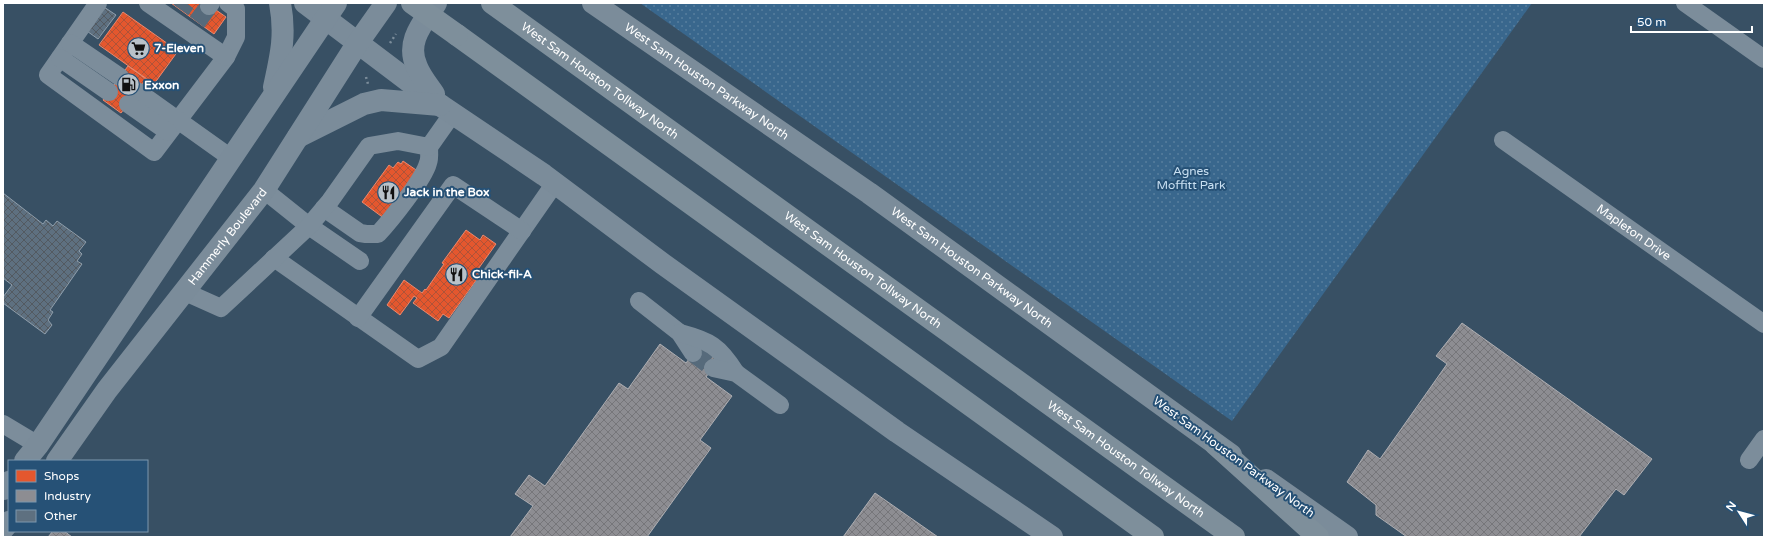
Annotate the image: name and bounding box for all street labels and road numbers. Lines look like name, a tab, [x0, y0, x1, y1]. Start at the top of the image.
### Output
street label: West Sam Houston Tollway North	[519, 19, 681, 142]
street label: West Sam Houston Parkway North	[622, 20, 791, 143]
street label: Hammerly Boulevard	[185, 185, 270, 288]
street label: Mapleton Drive	[1594, 201, 1674, 263]
street label: West Sam Houston Parkway North	[888, 204, 1055, 331]
street label: West Sam Houston Tollway North	[782, 209, 944, 331]
street label: West Sam Houston Parkway North	[1151, 394, 1317, 520]
street label: West Sam Houston Tollway North	[1045, 398, 1207, 520]

